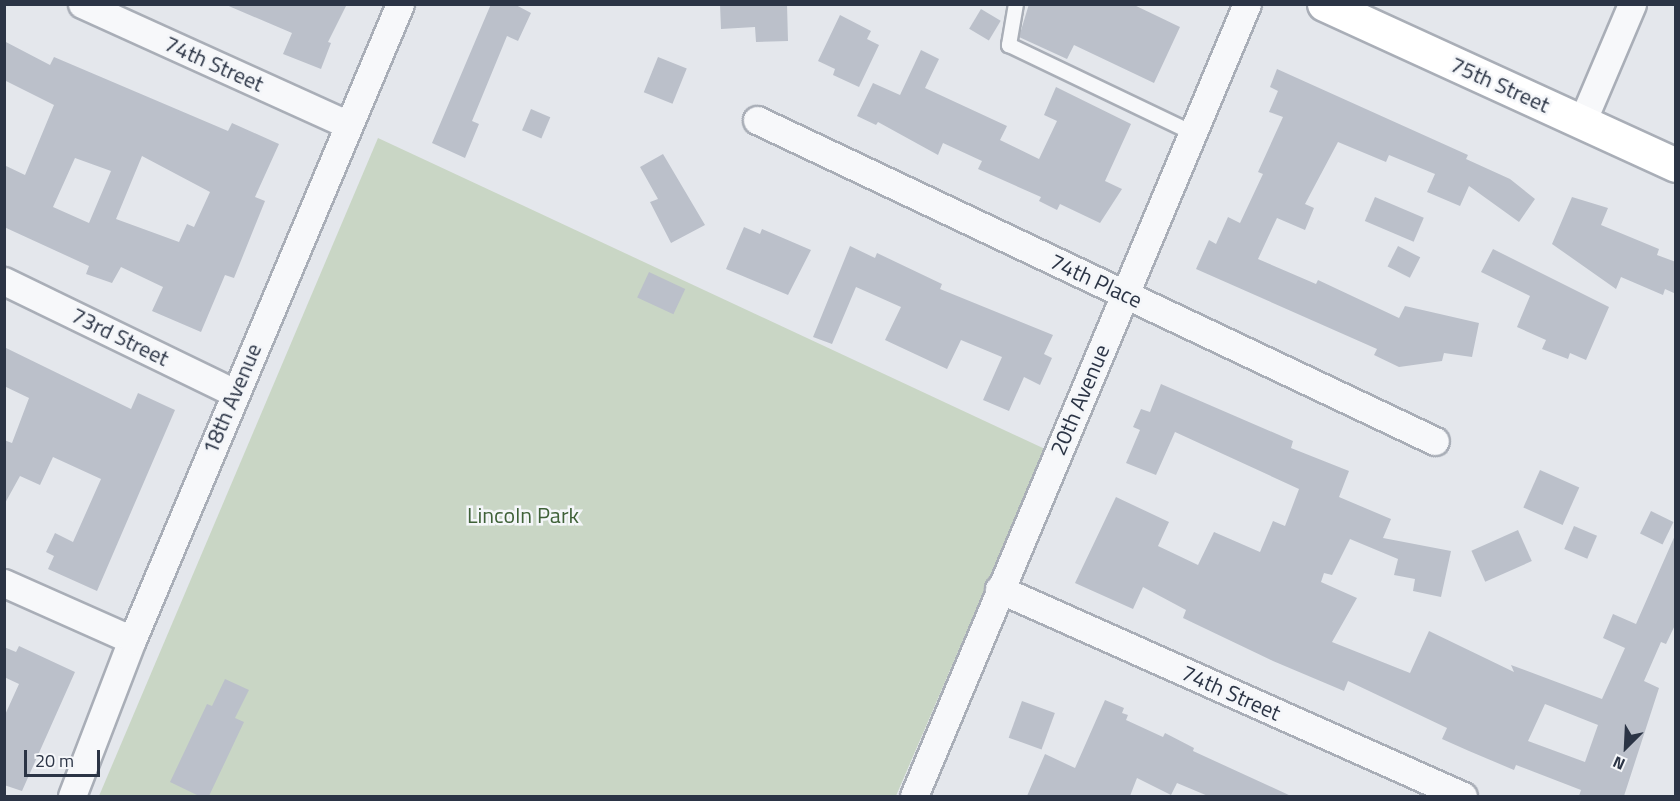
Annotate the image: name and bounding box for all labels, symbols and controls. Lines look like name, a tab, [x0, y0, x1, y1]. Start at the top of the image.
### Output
street label: 74th Street	[160, 30, 268, 98]
street label: 75th Street	[1446, 51, 1554, 119]
street label: 74th Place	[1046, 248, 1146, 314]
street label: 73rd Street	[67, 302, 173, 372]
street label: 18th Avenue	[197, 340, 267, 458]
street label: 20th Avenue	[1045, 341, 1115, 459]
park label: Lincoln Park	[467, 503, 579, 529]
street label: 74th Street	[1177, 659, 1285, 727]
north arrow	[1596, 717, 1656, 777]
scale bar	[27, 738, 104, 776]
text: 20 m	[35, 747, 74, 774]
text: N	[1609, 750, 1629, 777]

